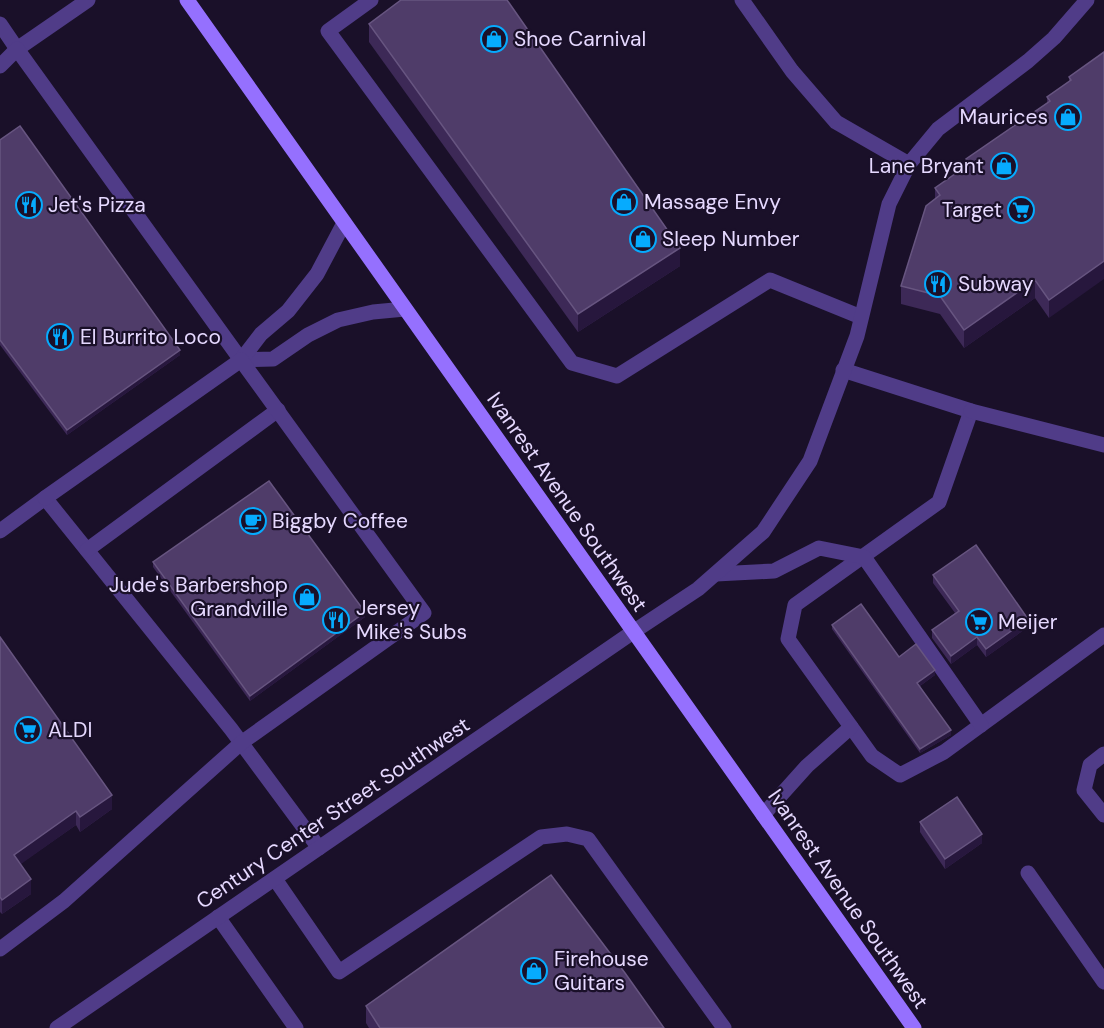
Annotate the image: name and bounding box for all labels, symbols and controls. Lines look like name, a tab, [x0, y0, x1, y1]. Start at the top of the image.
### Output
shop icon: Shoe Carnival	[479, 24, 509, 54]
place label: Shoe Carnival	[514, 25, 646, 53]
shop icon: Maurices	[1053, 102, 1083, 132]
place label: Maurices	[960, 103, 1048, 131]
shop icon: Lane Bryant	[989, 151, 1019, 181]
place label: Lane Bryant	[869, 152, 984, 180]
shop icon: Massage Envy	[609, 187, 639, 217]
place label: Massage Envy	[644, 188, 781, 216]
restaurant icon: Jet's Pizza	[14, 190, 44, 220]
place label: Jet's Pizza	[48, 191, 146, 219]
supermarket icon: Target	[1006, 195, 1036, 225]
place label: Target	[942, 196, 1002, 224]
shop icon: Sleep Number	[628, 224, 658, 254]
place label: Sleep Number	[662, 225, 800, 253]
restaurant icon: Subway	[923, 269, 953, 299]
place label: Subway	[958, 270, 1034, 298]
restaurant icon: El Burrito Loco	[45, 322, 75, 352]
place label: El Burrito Loco	[80, 323, 221, 351]
street label: Ivanrest Avenue Southwest	[480, 387, 654, 617]
cafe icon: Biggby Coffee	[238, 506, 268, 536]
place label: Biggby Coffee	[272, 507, 408, 535]
place label: Jude's Barbershop Grandville	[109, 571, 288, 623]
shop icon: Jude's Barbershop Grandville	[292, 582, 322, 612]
place label: Jersey Mike's Subs	[356, 594, 467, 646]
restaurant icon: Jersey Mike's Subs	[321, 605, 351, 635]
supermarket icon: Meijer	[964, 607, 994, 637]
place label: Meijer	[998, 608, 1058, 636]
street label: Century Center Street Southwest	[191, 711, 475, 915]
supermarket icon: ALDI	[13, 715, 43, 745]
place label: ALDI	[48, 716, 92, 744]
street label: Ivanrest Avenue Southwest	[761, 784, 935, 1014]
place label: Firehouse Guitars	[554, 945, 649, 997]
shop icon: Firehouse Guitars	[519, 956, 549, 986]

